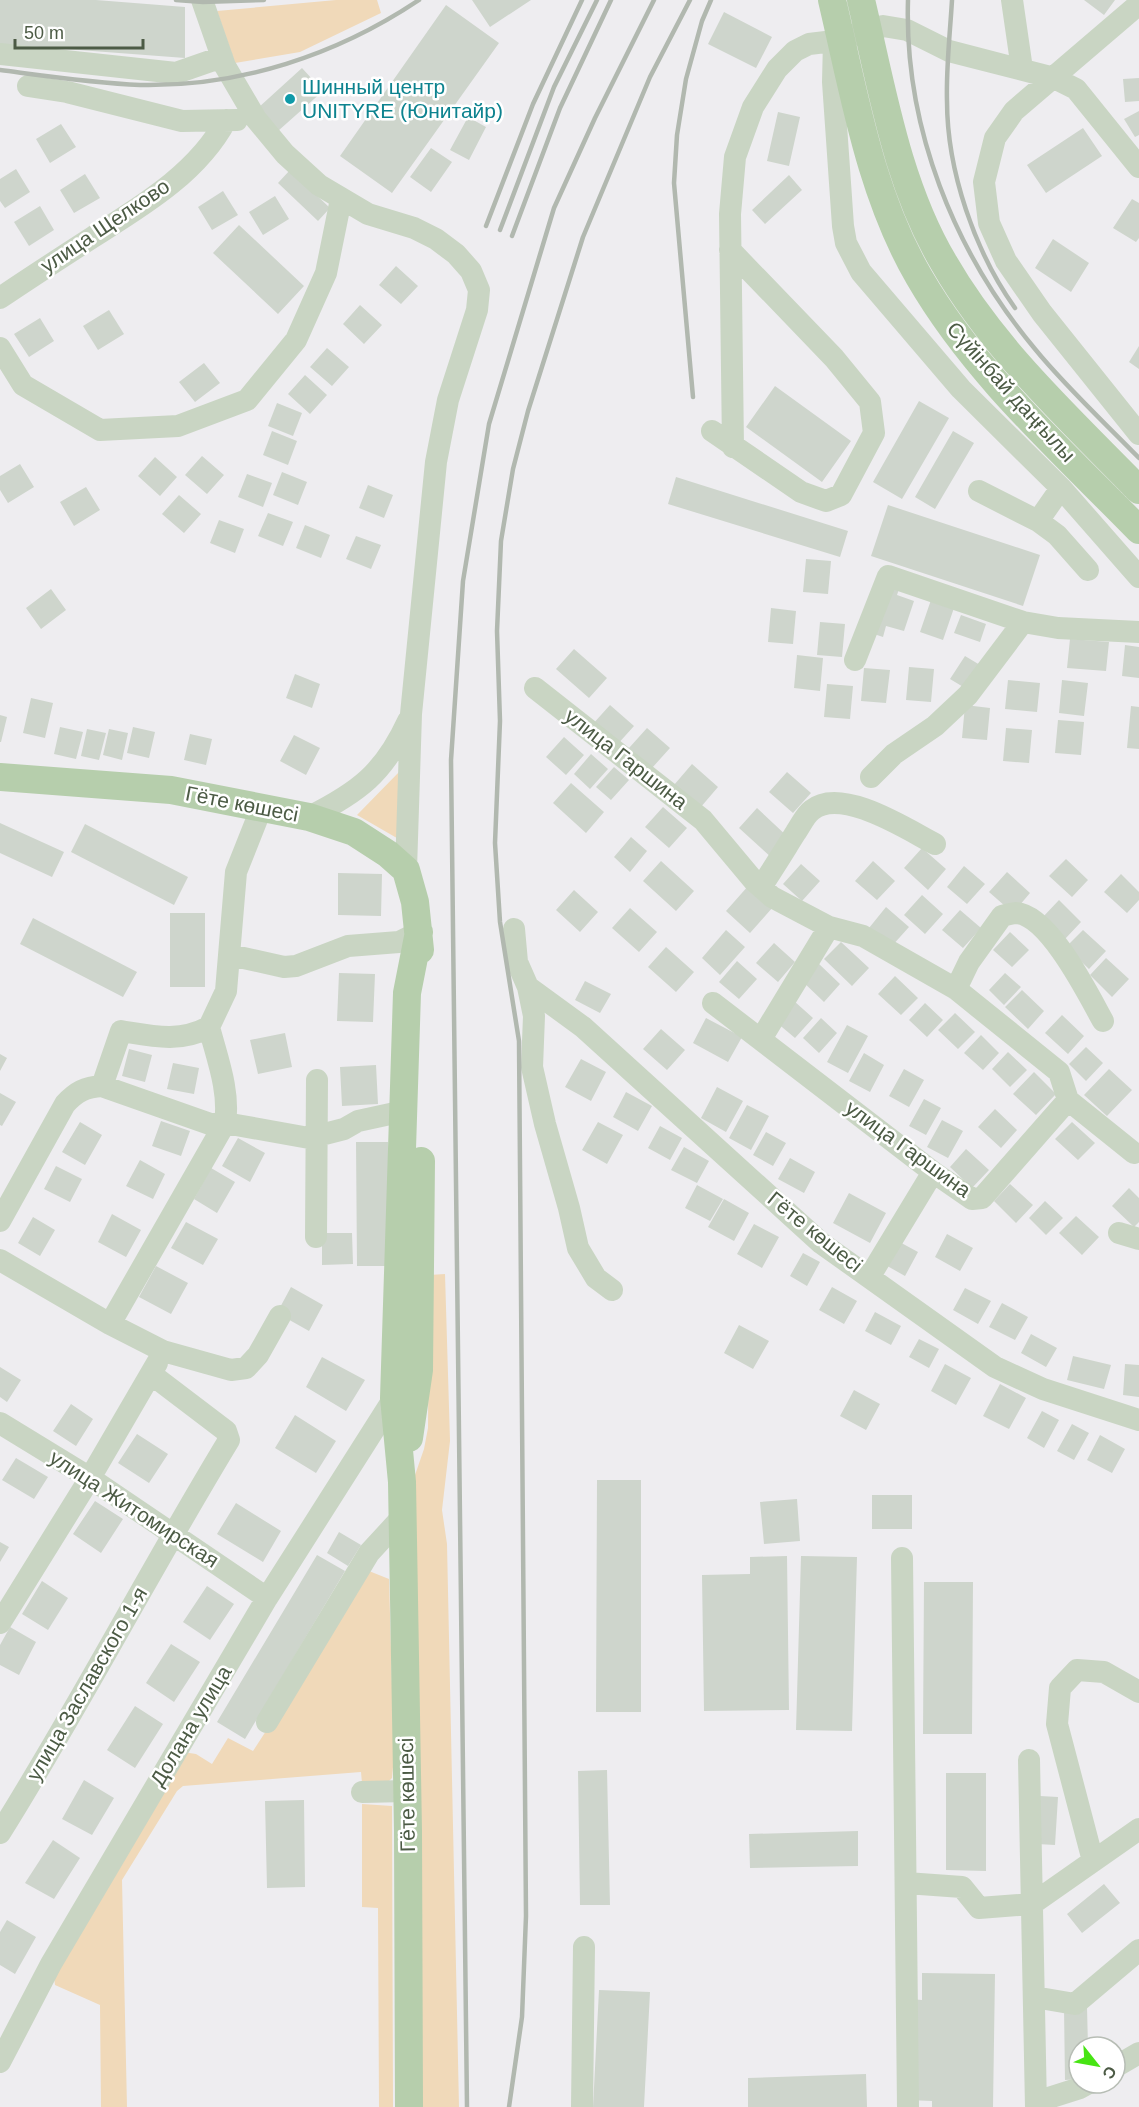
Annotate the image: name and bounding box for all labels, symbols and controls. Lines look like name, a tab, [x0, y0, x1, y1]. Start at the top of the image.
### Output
scale bar	[15, 12, 142, 50]
text: 50 m	[24, 23, 64, 43]
place label: Шинный центр UNITYRE (Юнитайр)	[302, 75, 503, 122]
marker: Шинный центр UNITYRE (Юнитайр)	[283, 92, 297, 106]
street label: улица Щелково	[36, 174, 173, 277]
street label: Сүйінбай даңғылы	[943, 317, 1080, 466]
street label: улица Гаршина	[561, 704, 692, 814]
street label: Гёте көшесі	[184, 781, 300, 826]
street label: улица Гаршина	[841, 1096, 976, 1202]
street label: Гёте көшесі	[764, 1187, 867, 1277]
street label: улица Житомирская	[45, 1445, 223, 1572]
street label: улица Заславского 1-я	[22, 1583, 151, 1785]
street label: Долана улица	[146, 1661, 236, 1790]
street label: Гёте көшесі	[394, 1738, 419, 1852]
north arrow	[1067, 2035, 1127, 2095]
text: С	[1099, 2063, 1120, 2082]

